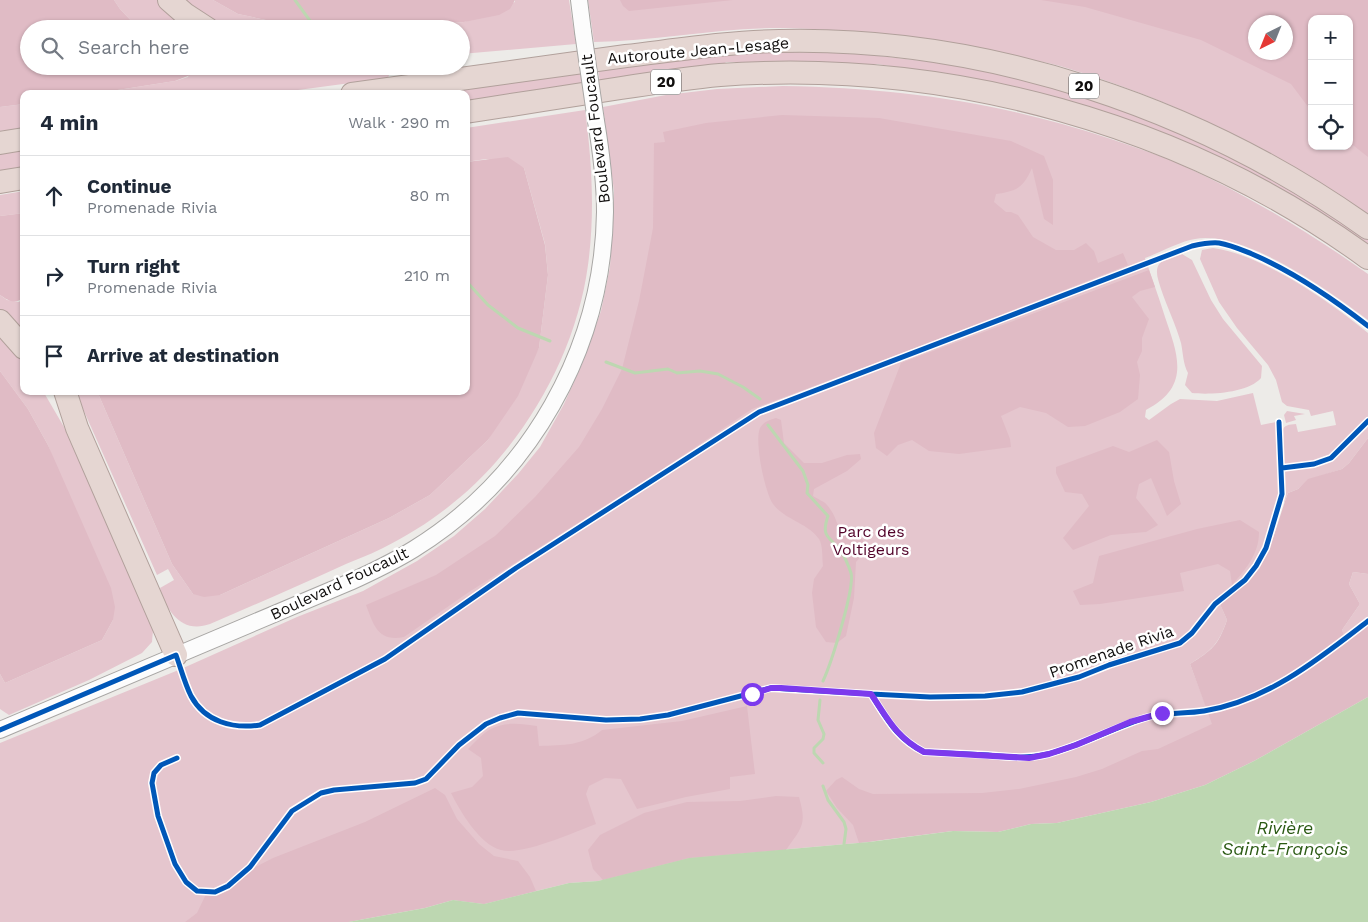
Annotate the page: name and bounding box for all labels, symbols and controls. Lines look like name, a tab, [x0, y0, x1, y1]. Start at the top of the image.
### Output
north arrow	[1248, 15, 1293, 60]
map controls	[1308, 15, 1353, 150]
button: +	[1308, 15, 1353, 60]
search box	[20, 20, 470, 75]
street label: Autoroute Jean-Lesage	[606, 33, 790, 68]
icon: search	[38, 34, 66, 62]
text: Search here	[78, 36, 189, 59]
street label: Boulevard Foucault	[577, 53, 614, 205]
button: −	[1308, 60, 1353, 105]
road number: 20	[651, 70, 681, 94]
road number: 20	[1069, 74, 1099, 98]
button: locate	[1308, 105, 1353, 150]
text: 4 min	[40, 110, 98, 135]
text: Walk · 290 m	[348, 113, 450, 132]
text: Continue	[87, 175, 171, 198]
icon: ahead	[40, 182, 68, 210]
text: 80 m	[409, 186, 450, 205]
text: Promenade Rivia	[87, 198, 217, 217]
text: Turn right	[87, 255, 180, 278]
icon: right	[40, 262, 68, 290]
text: 210 m	[404, 266, 450, 285]
text: Promenade Rivia	[87, 278, 217, 297]
icon: arrive	[40, 342, 68, 370]
text: Arrive at destination	[87, 344, 279, 367]
park label: Parc des Voltigeurs	[832, 522, 910, 559]
street label: Boulevard Foucault	[267, 543, 412, 624]
street label: Promenade Rivia	[1046, 621, 1176, 682]
route start	[741, 683, 764, 706]
route end	[1151, 702, 1174, 725]
water label: Rivière Saint-François	[1222, 817, 1348, 859]

